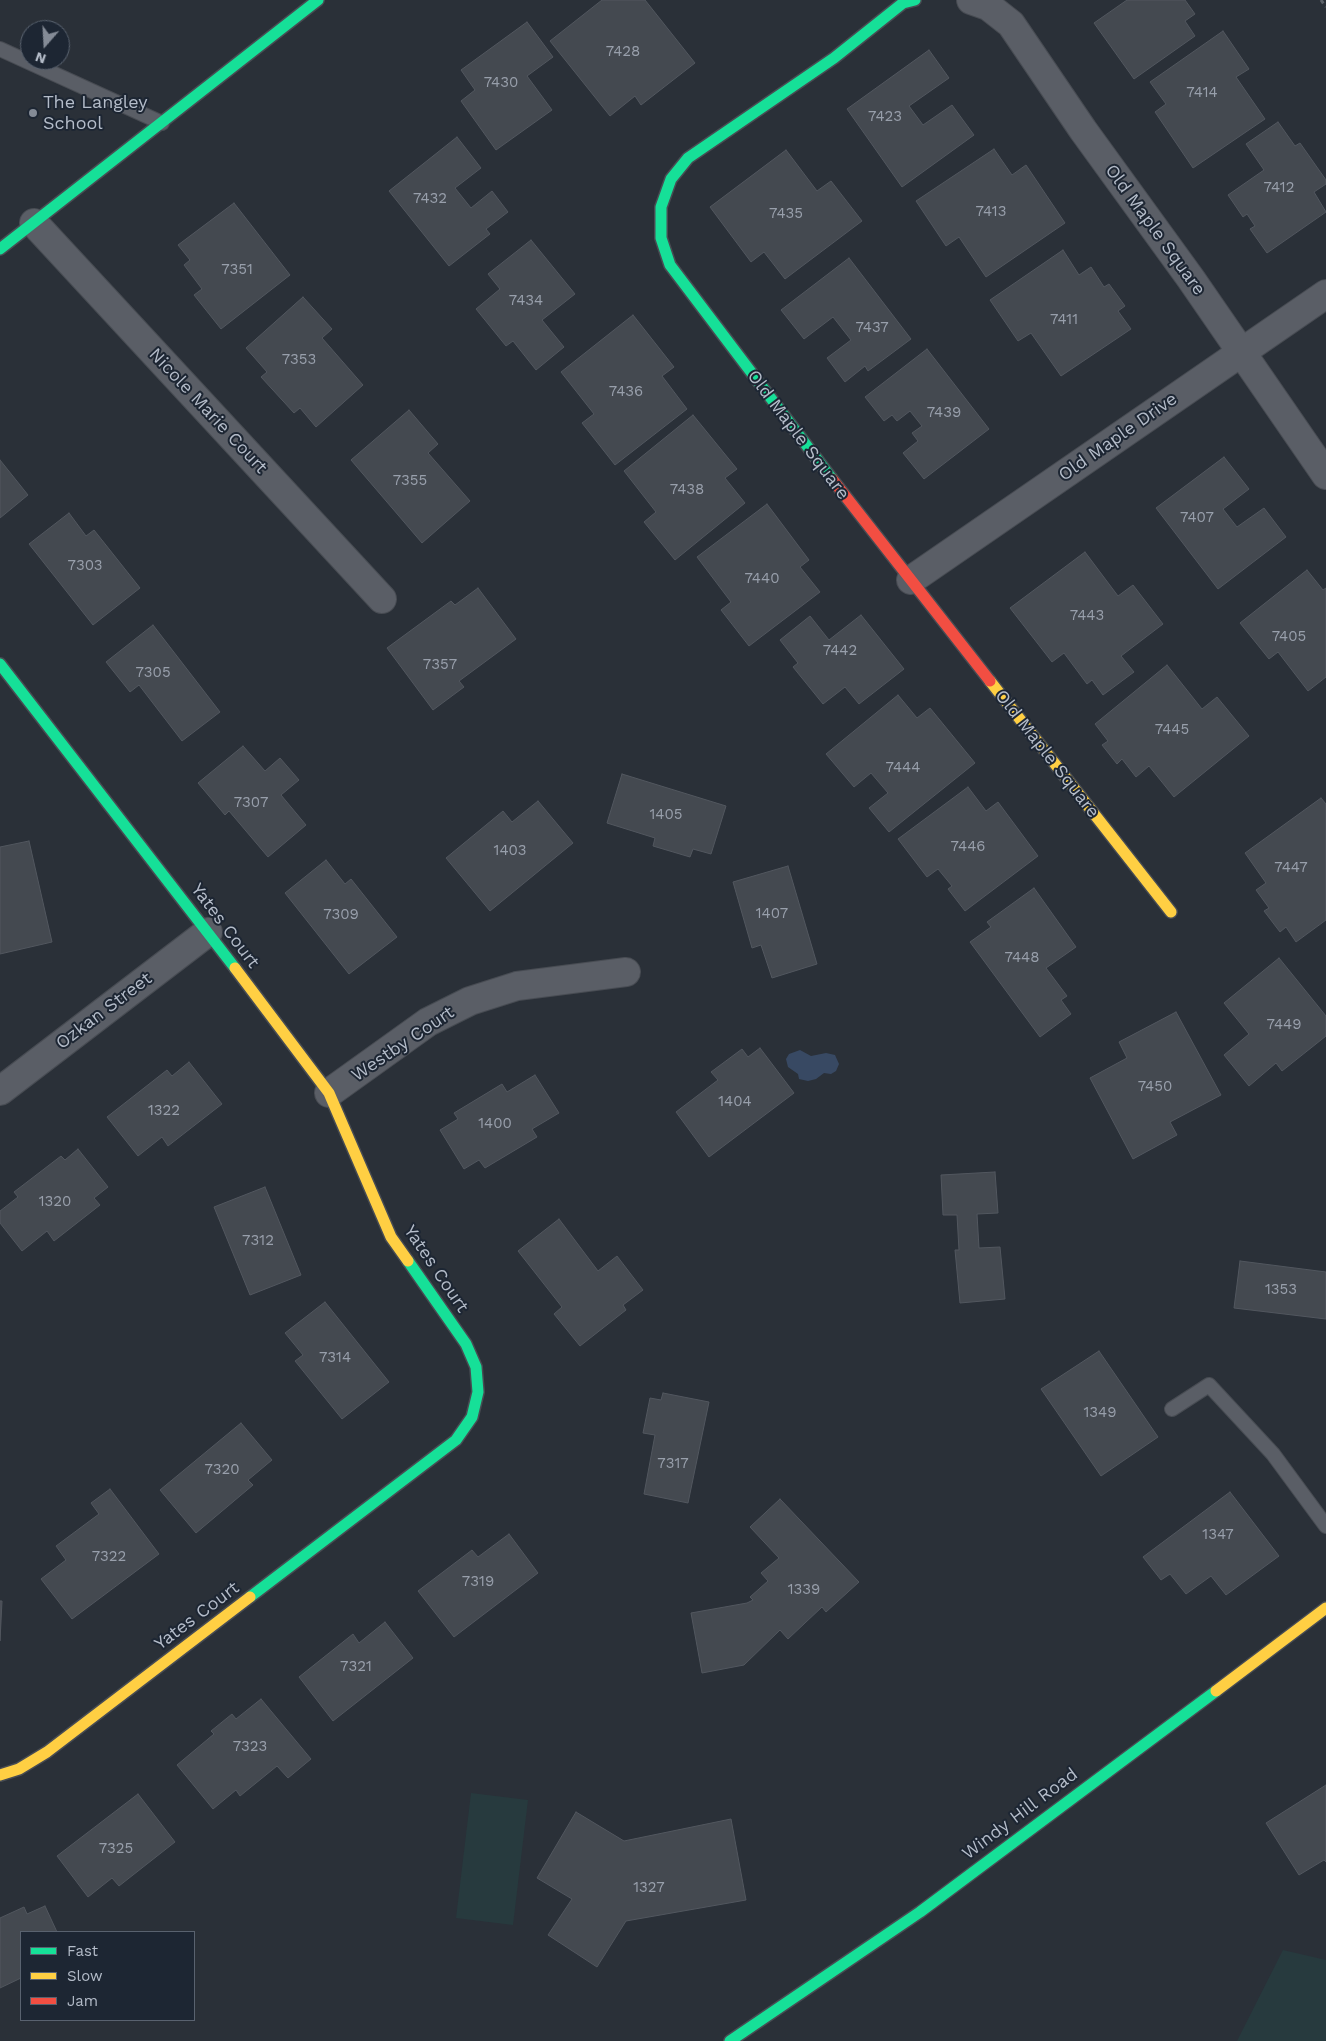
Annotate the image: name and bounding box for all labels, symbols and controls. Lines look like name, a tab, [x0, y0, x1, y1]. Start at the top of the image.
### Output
north arrow	[20, 20, 70, 70]
house number: 7428	[606, 43, 640, 61]
text: N	[33, 49, 48, 67]
house number: 7430	[484, 74, 518, 92]
house number: 7414	[1186, 84, 1218, 102]
place label: The Langley School	[43, 92, 148, 134]
marker: The Langley School	[27, 107, 39, 119]
house number: 7423	[868, 108, 902, 126]
street label: Old Maple Square	[1100, 160, 1210, 300]
house number: 7412	[1264, 179, 1294, 197]
house number: 7432	[413, 190, 447, 208]
house number: 7413	[976, 203, 1006, 221]
house number: 7435	[769, 205, 803, 223]
house number: 7351	[221, 261, 253, 279]
house number: 7434	[509, 292, 543, 310]
house number: 7411	[1050, 311, 1078, 329]
house number: 7437	[855, 319, 889, 337]
street label: Nicole Marie Court	[144, 344, 272, 478]
house number: 7353	[282, 351, 316, 369]
street label: Old Maple Square	[742, 366, 854, 504]
house number: 7436	[609, 383, 643, 401]
street label: Old Maple Drive	[1054, 388, 1182, 486]
house number: 7439	[927, 404, 961, 422]
house number: 7355	[393, 472, 427, 490]
house number: 7438	[670, 481, 704, 499]
house number: 7407	[1180, 509, 1214, 527]
house number: 7303	[68, 557, 102, 575]
house number: 7440	[744, 570, 780, 588]
house number: 7443	[1070, 607, 1104, 625]
house number: 7405	[1272, 628, 1306, 646]
house number: 7442	[823, 642, 857, 660]
house number: 7357	[423, 656, 457, 674]
house number: 7305	[135, 664, 171, 682]
street label: Old Maple Square	[990, 686, 1104, 822]
house number: 7445	[1155, 721, 1189, 739]
house number: 7444	[886, 759, 920, 777]
house number: 7307	[234, 794, 268, 812]
house number: 1405	[649, 806, 683, 824]
house number: 7446	[951, 838, 985, 856]
house number: 1403	[494, 842, 526, 860]
house number: 7447	[1274, 859, 1308, 877]
street label: Yates Court	[186, 879, 264, 973]
house number: 1407	[756, 905, 788, 923]
house number: 7309	[323, 906, 359, 924]
house number: 7448	[1005, 949, 1039, 967]
street label: Ozkan Street	[52, 968, 156, 1054]
street label: Westby Court	[348, 1002, 458, 1086]
house number: 7449	[1267, 1016, 1301, 1034]
house number: 7450	[1138, 1078, 1172, 1096]
house number: 1404	[718, 1093, 752, 1111]
house number: 1322	[148, 1102, 180, 1120]
house number: 1400	[478, 1115, 512, 1133]
house number: 1320	[39, 1193, 71, 1211]
street label: Yates Court	[399, 1221, 473, 1317]
house number: 7312	[242, 1232, 274, 1250]
house number: 1353	[1265, 1281, 1297, 1299]
house number: 7314	[319, 1349, 351, 1367]
house number: 1349	[1083, 1404, 1117, 1422]
house number: 7317	[657, 1455, 689, 1473]
house number: 7320	[204, 1461, 240, 1479]
house number: 1347	[1202, 1526, 1234, 1544]
house number: 7322	[92, 1548, 126, 1566]
house number: 7319	[462, 1573, 494, 1591]
street label: Yates Court	[150, 1577, 244, 1655]
house number: 1339	[788, 1581, 820, 1599]
house number: 7321	[340, 1658, 372, 1676]
house number: 7323	[233, 1738, 267, 1756]
street label: Windy Hill Road	[958, 1764, 1082, 1864]
house number: 7325	[99, 1840, 133, 1858]
house number: 1327	[633, 1879, 665, 1897]
legend	[20, 1931, 195, 2021]
text: Fast	[67, 1942, 98, 1960]
text: Slow	[67, 1967, 103, 1985]
text: Jam	[67, 1992, 98, 2010]

